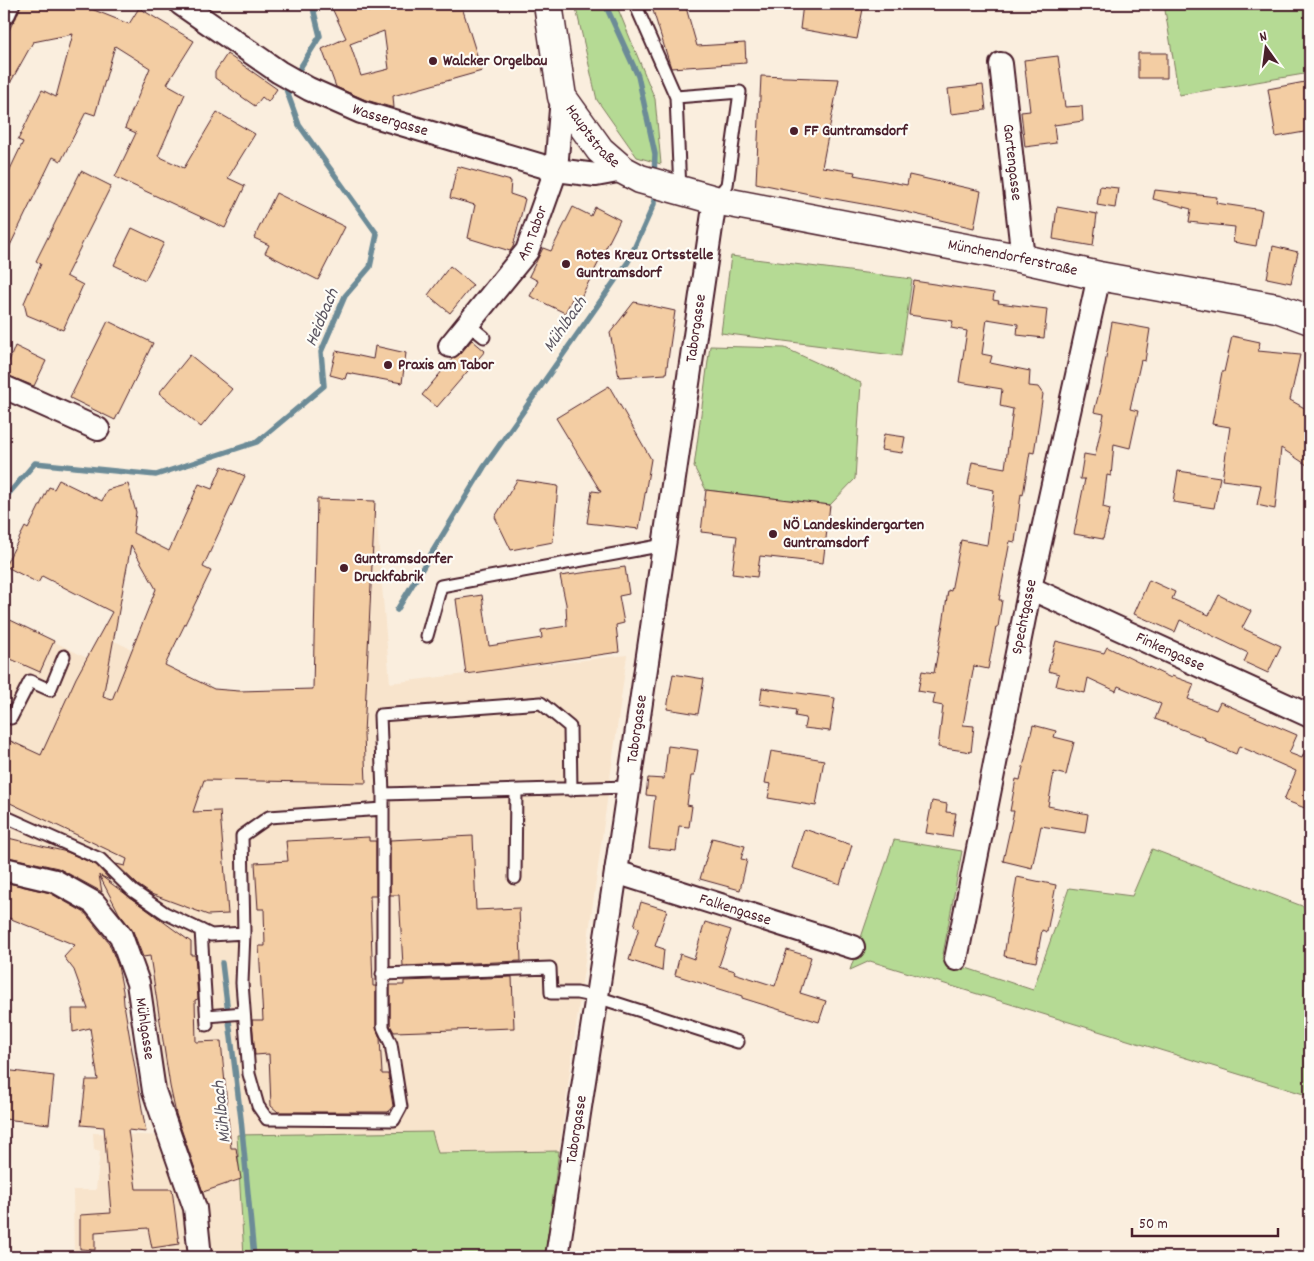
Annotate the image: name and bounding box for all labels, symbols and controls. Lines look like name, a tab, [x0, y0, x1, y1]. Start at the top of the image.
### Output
north arrow	[1242, 22, 1292, 72]
text: N	[1258, 27, 1269, 48]
place label: Walcker Orgelbau	[443, 50, 548, 73]
marker: Walcker Orgelbau	[427, 55, 439, 67]
street label: Wassergasse	[348, 98, 431, 143]
street label: Hauptstraße	[559, 100, 625, 174]
place label: FF Guntramsdorf	[804, 120, 909, 143]
street label: Gartengasse	[996, 123, 1028, 202]
marker: FF Guntramsdorf	[788, 125, 800, 137]
street label: Am Tabor	[512, 202, 554, 266]
street label: Münchendorferstraße	[946, 233, 1080, 282]
place label: Rotes Kreuz Ortsstelle Guntramsdorf	[576, 244, 713, 285]
marker: Rotes Kreuz Ortsstelle Guntramsdorf	[560, 258, 572, 270]
water label: Heidbach	[300, 285, 347, 351]
water label: Mühlbach	[538, 292, 595, 358]
street label: Taborgasse	[680, 293, 712, 364]
place label: Praxis am Tabor	[398, 354, 495, 377]
marker: Praxis am Tabor	[382, 359, 394, 371]
place label: NÖ Landeskindergarten Guntramsdorf	[783, 514, 924, 555]
marker: NÖ Landeskindergarten Guntramsdorf	[767, 528, 779, 540]
place label: Guntramsdorfer Druckfabrik	[354, 548, 454, 589]
marker: Guntramsdorfer Druckfabrik	[338, 562, 350, 574]
street label: Spechtgasse	[1006, 577, 1043, 656]
street label: Finkengasse	[1132, 626, 1208, 678]
street label: Taborgasse	[621, 693, 653, 765]
street label: Falkengasse	[696, 888, 774, 932]
street label: Mühlgasse	[129, 996, 161, 1061]
water label: Mühlbach	[207, 1079, 239, 1144]
street label: Taborgasse	[560, 1094, 593, 1165]
scale bar	[1132, 1206, 1278, 1238]
text: 50 m	[1139, 1214, 1168, 1236]

